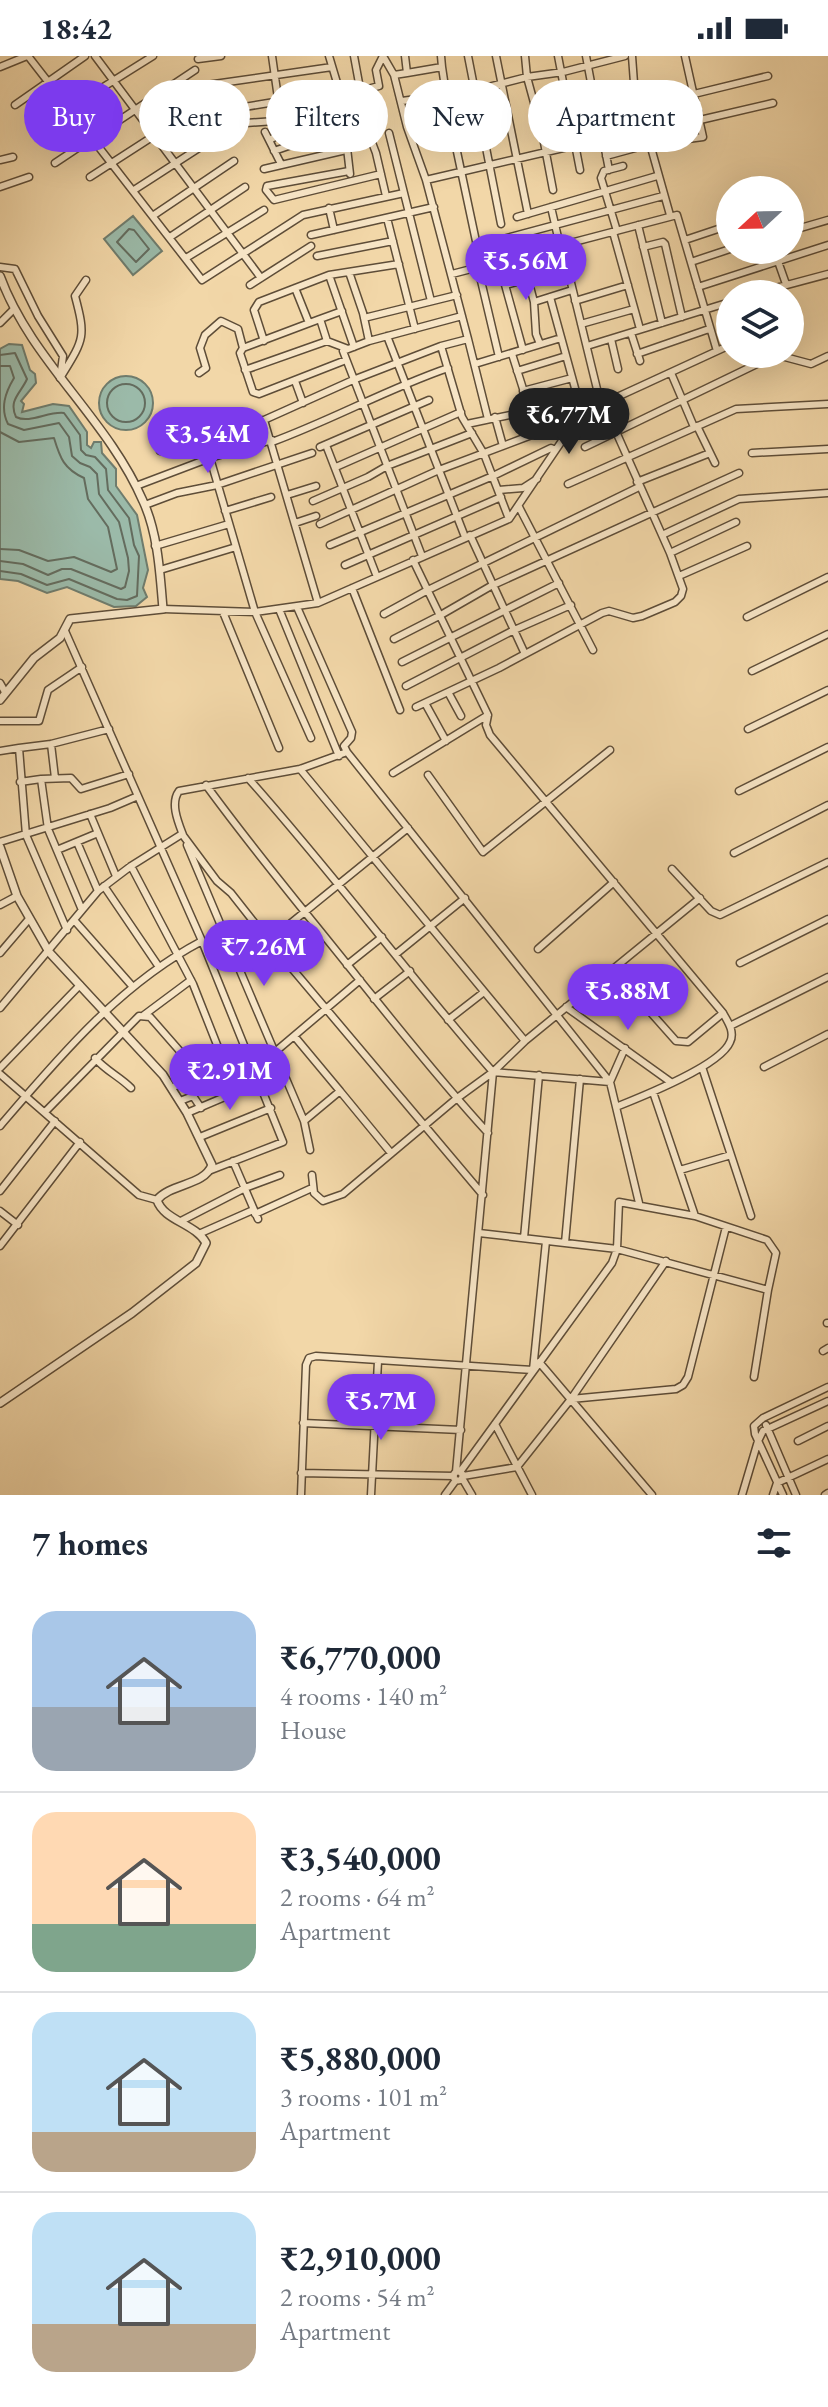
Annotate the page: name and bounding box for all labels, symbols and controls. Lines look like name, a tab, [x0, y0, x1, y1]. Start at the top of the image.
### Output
text: 18:42	[40, 9, 112, 48]
chip: Buy	[24, 80, 123, 152]
chip: Rent	[139, 80, 250, 152]
chip: Filters	[266, 80, 388, 152]
chip: New	[404, 80, 512, 152]
chip: Apartment	[528, 80, 703, 152]
north arrow	[716, 176, 804, 264]
map controls	[716, 176, 804, 368]
pin: ₹5.56M	[461, 234, 591, 302]
text: ₹5.56M	[483, 243, 569, 277]
button: layers	[716, 280, 804, 368]
pin: ₹6.77M	[504, 388, 634, 456]
text: ₹6.77M	[526, 397, 612, 431]
pin: ₹3.54M	[143, 407, 273, 475]
text: ₹3.54M	[165, 416, 251, 450]
pin: ₹7.26M	[199, 920, 329, 988]
text: ₹7.26M	[221, 929, 307, 963]
pin: ₹5.88M	[563, 964, 693, 1032]
text: ₹5.88M	[585, 973, 671, 1007]
pin: ₹2.91M	[165, 1044, 295, 1112]
text: ₹2.91M	[187, 1053, 273, 1087]
pin: ₹5.7M	[325, 1374, 437, 1442]
text: ₹5.7M	[345, 1383, 417, 1417]
text: 7 homes	[32, 1521, 148, 1565]
icon: filters	[752, 1521, 796, 1565]
text: ₹6,770,000	[280, 1635, 441, 1679]
icon: home	[96, 1643, 192, 1739]
text: 4 rooms · 140 m²	[280, 1679, 447, 1713]
text: House	[280, 1713, 346, 1747]
text: ₹3,540,000	[280, 1836, 441, 1880]
icon: home	[96, 1844, 192, 1940]
text: 2 rooms · 64 m²	[280, 1880, 435, 1914]
text: Apartment	[280, 1914, 390, 1948]
text: ₹5,880,000	[280, 2036, 441, 2080]
icon: home	[96, 2044, 192, 2140]
text: 3 rooms · 101 m²	[280, 2080, 447, 2114]
text: Apartment	[280, 2114, 390, 2148]
text: ₹2,910,000	[280, 2236, 441, 2280]
icon: home	[96, 2244, 192, 2340]
text: 2 rooms · 54 m²	[280, 2280, 435, 2314]
text: Apartment	[280, 2314, 390, 2348]

